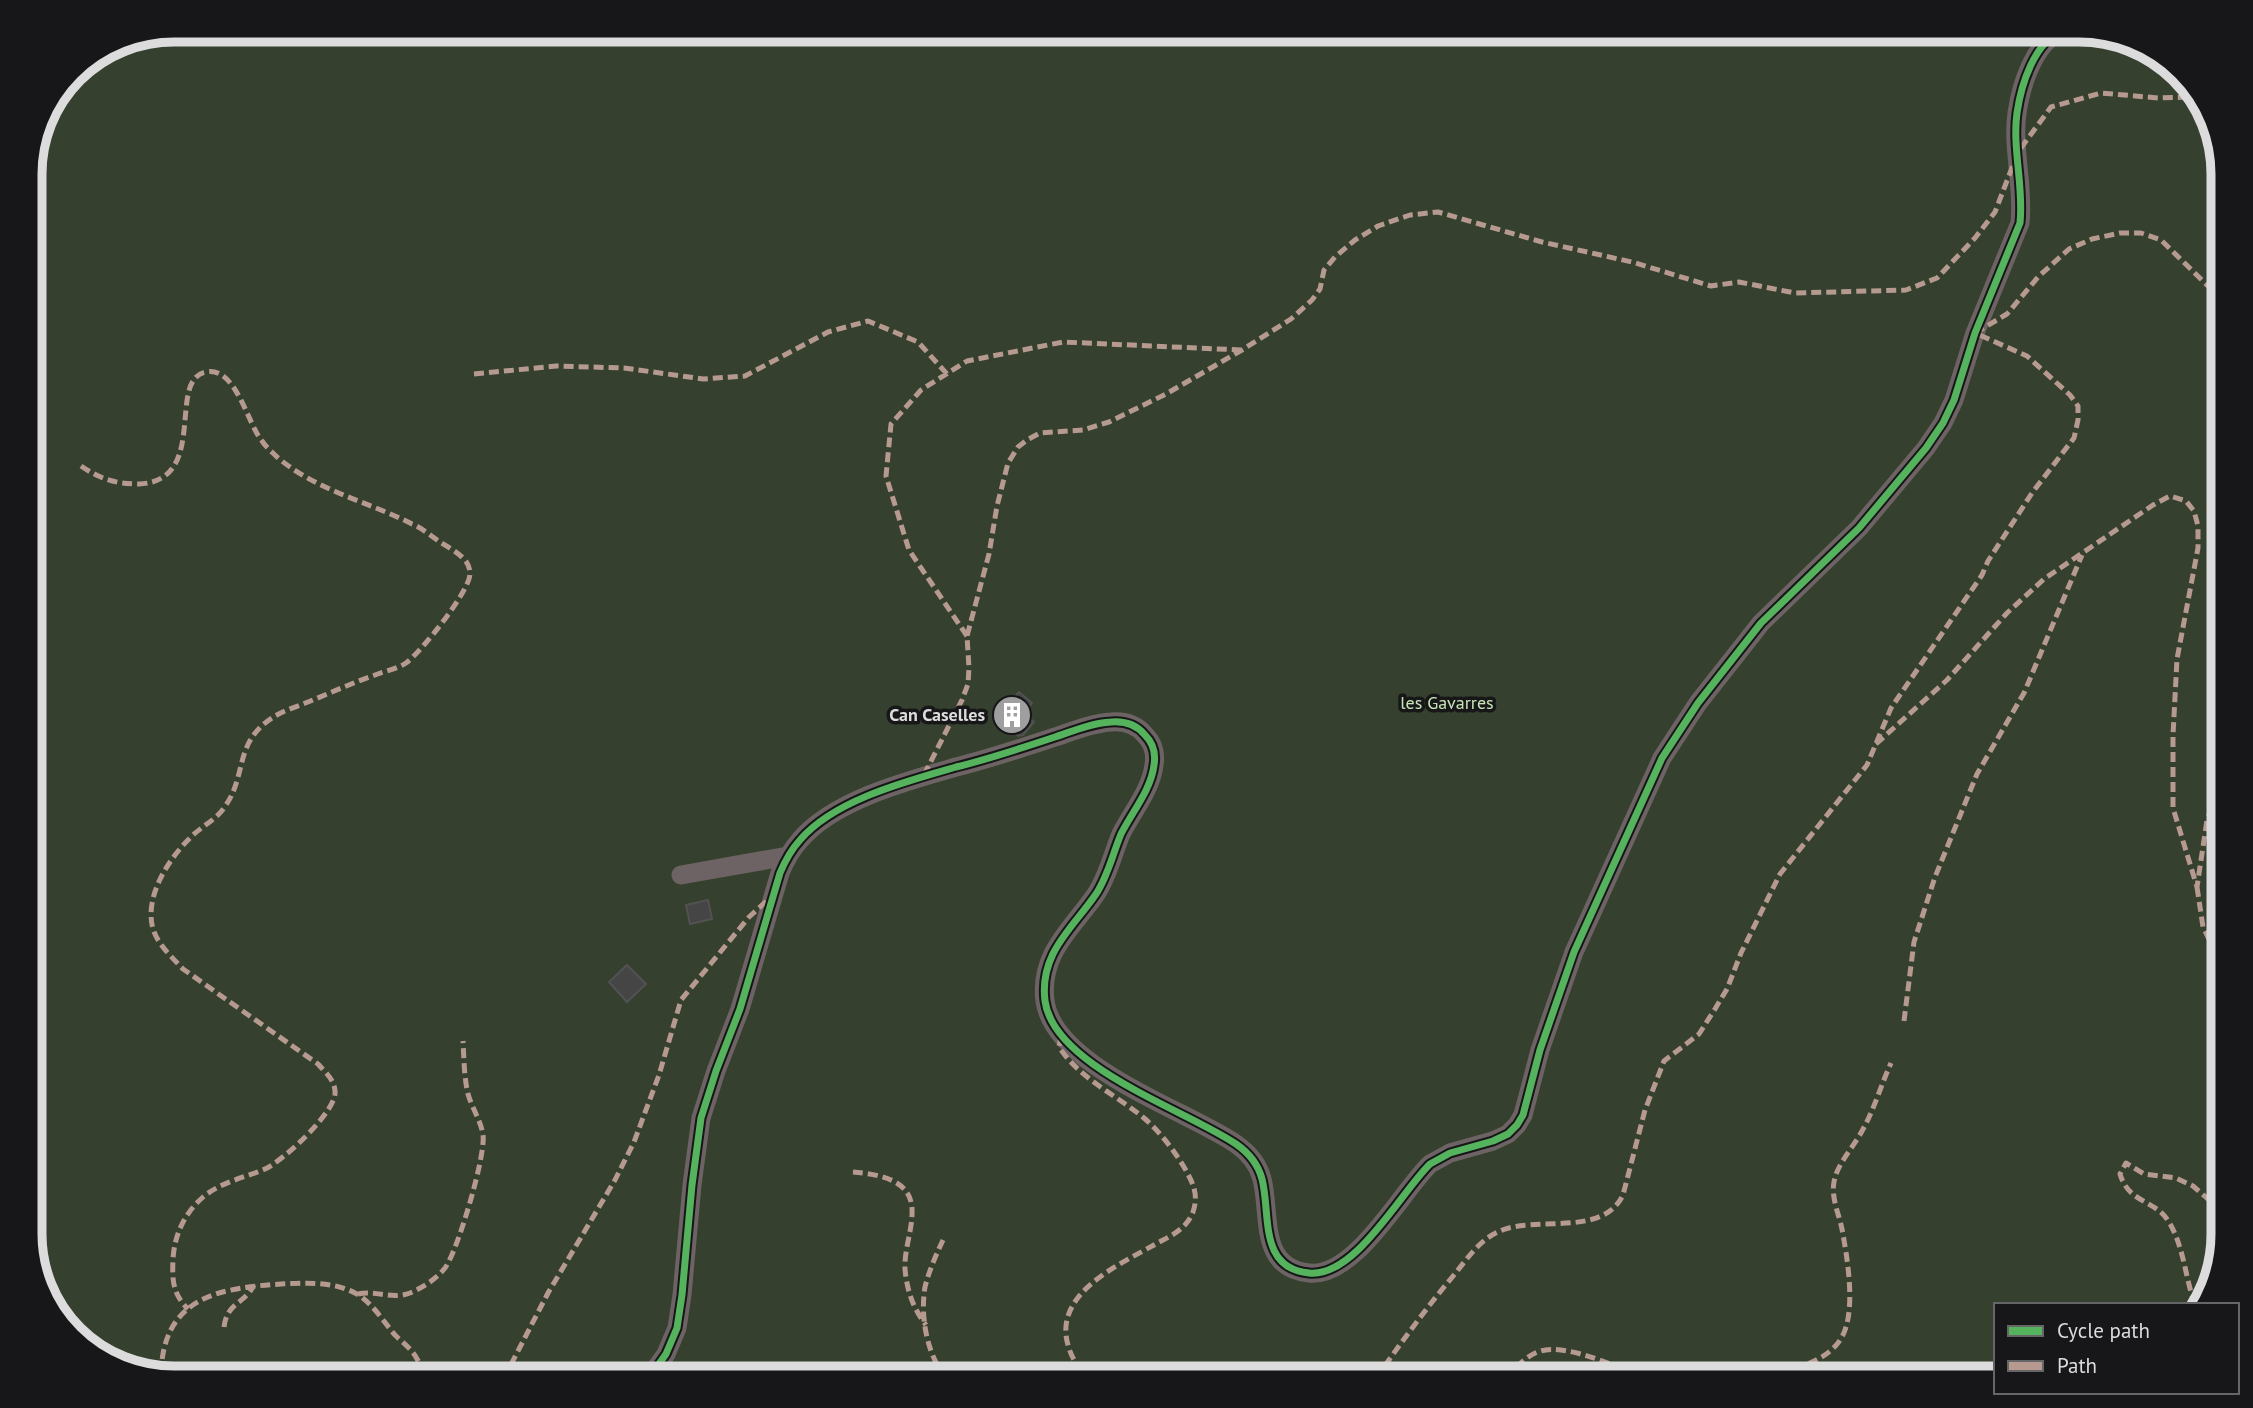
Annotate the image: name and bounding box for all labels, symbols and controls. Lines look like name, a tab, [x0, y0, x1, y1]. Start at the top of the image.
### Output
park label: les Gavarres	[1400, 691, 1494, 714]
building icon: Can Caselles	[991, 694, 1033, 736]
place label: Can Caselles	[889, 703, 985, 726]
legend	[1994, 1303, 2239, 1394]
text: Cycle path	[2057, 1317, 2150, 1344]
text: Path	[2057, 1352, 2097, 1379]

